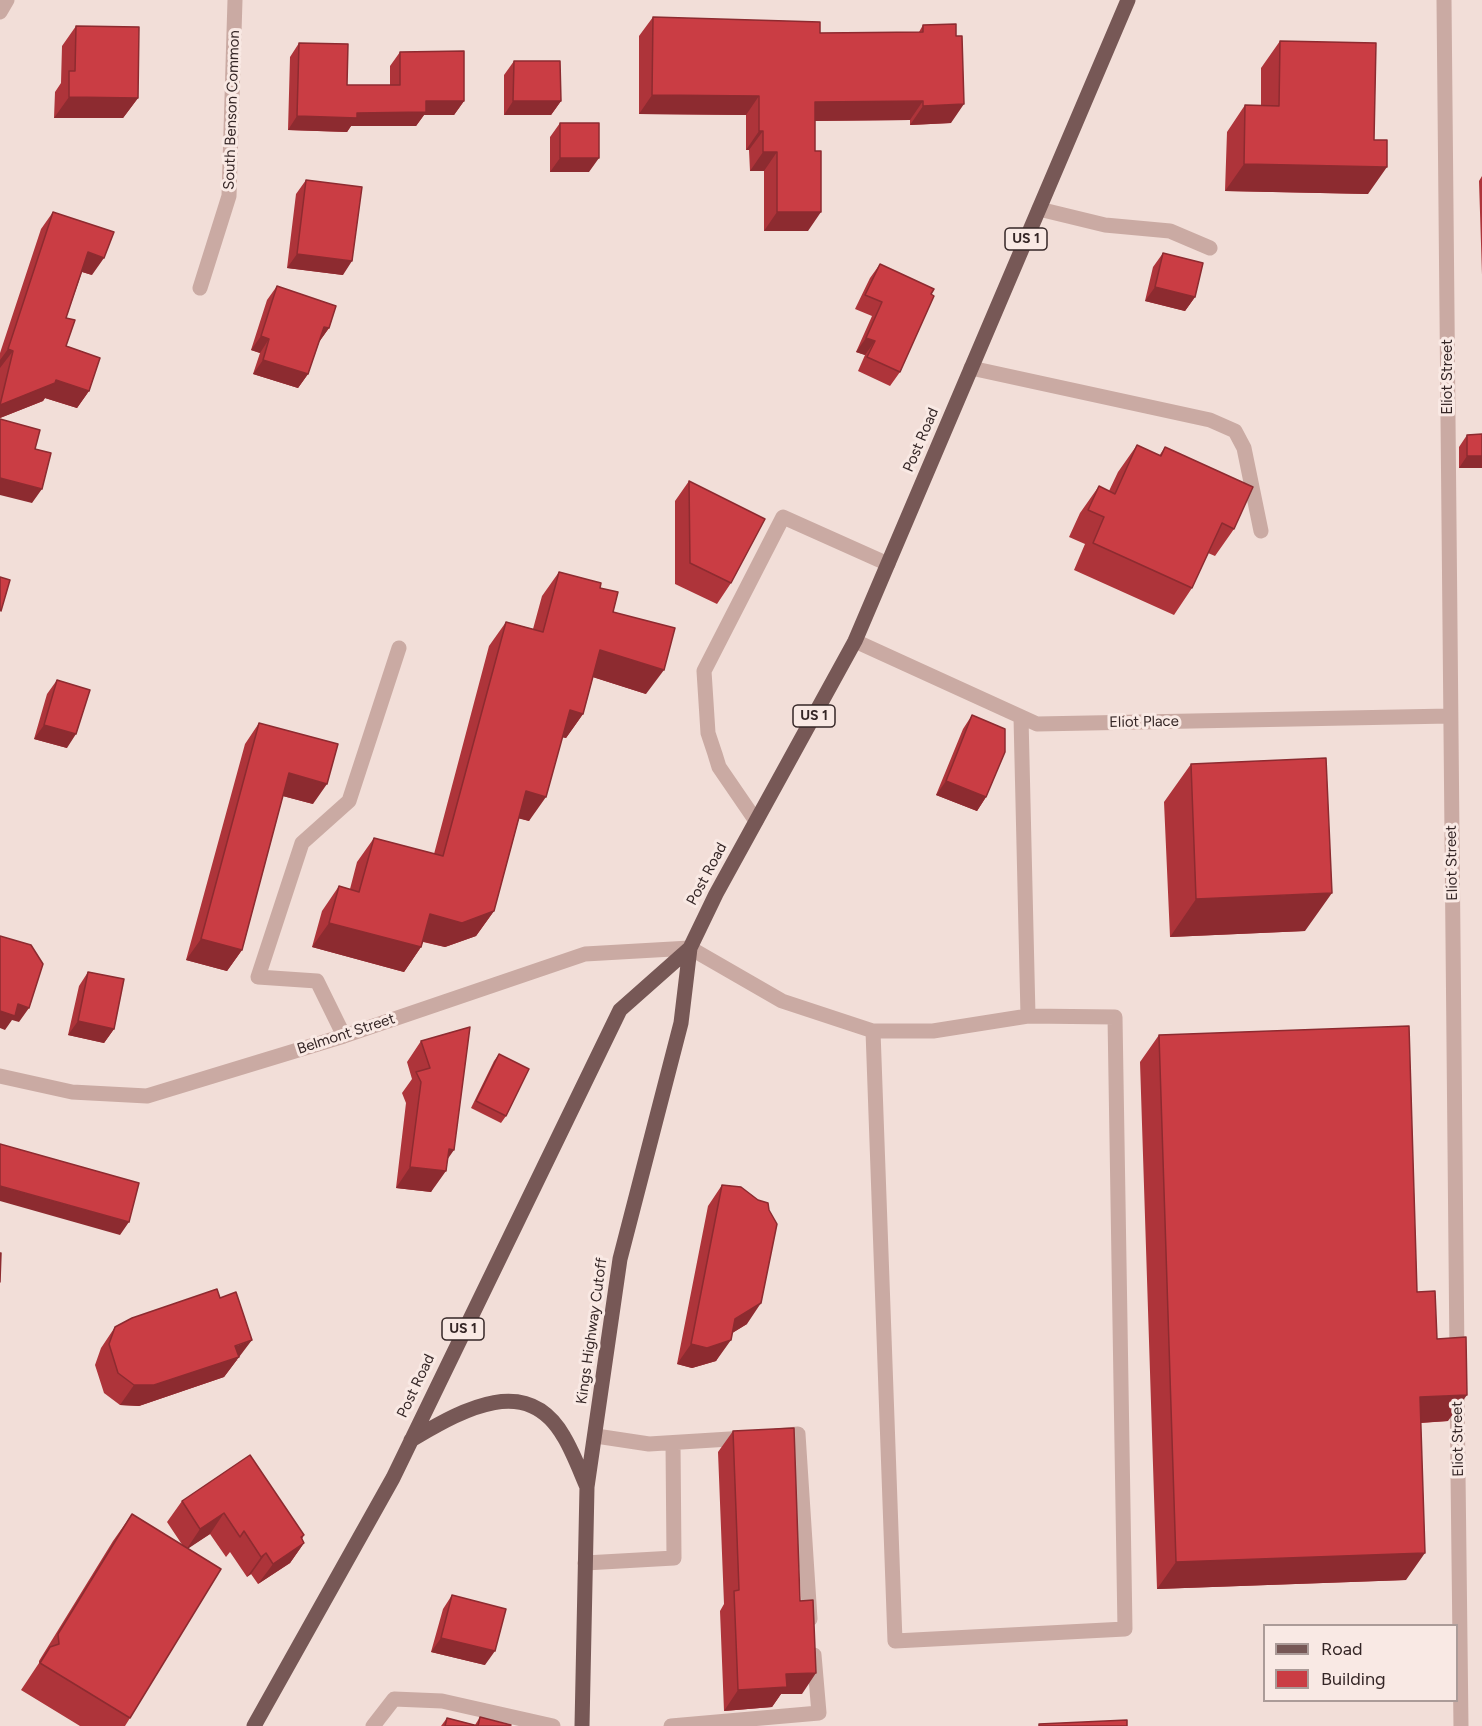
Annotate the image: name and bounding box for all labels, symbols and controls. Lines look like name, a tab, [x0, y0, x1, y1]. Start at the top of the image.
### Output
street label: South Benson Common	[220, 30, 244, 190]
road number: US 1	[1005, 228, 1047, 250]
street label: Eliot Street	[1439, 339, 1457, 415]
street label: Post Road	[899, 405, 943, 475]
road number: US 1	[793, 705, 835, 727]
street label: Eliot Place	[1109, 712, 1179, 732]
street label: Eliot Street	[1442, 825, 1462, 901]
street label: Post Road	[683, 840, 731, 908]
street label: Belmont Street	[295, 1010, 397, 1058]
street label: Kings Highway Cutoff	[573, 1257, 611, 1405]
road number: US 1	[442, 1318, 484, 1340]
street label: Post Road	[393, 1351, 439, 1421]
street label: Eliot Street	[1448, 1401, 1468, 1477]
legend	[1263, 1624, 1458, 1702]
text: Road	[1321, 1638, 1362, 1660]
text: Building	[1321, 1668, 1386, 1690]

